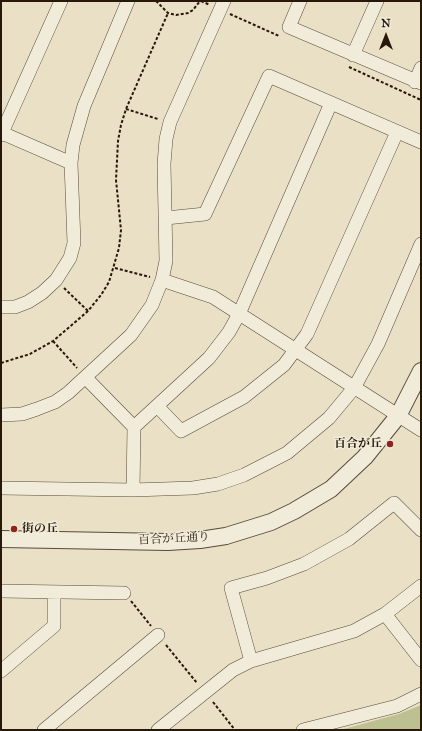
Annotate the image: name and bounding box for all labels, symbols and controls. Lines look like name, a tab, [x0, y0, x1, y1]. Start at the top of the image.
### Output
north arrow	[366, 16, 406, 56]
text: N	[381, 17, 391, 30]
place label: 百合が丘	[334, 437, 382, 451]
marker: 百合が丘	[385, 439, 395, 449]
place label: 街の丘	[22, 522, 58, 536]
marker: 街の丘	[9, 524, 19, 534]
street label: 百合が丘通り	[138, 530, 210, 548]

